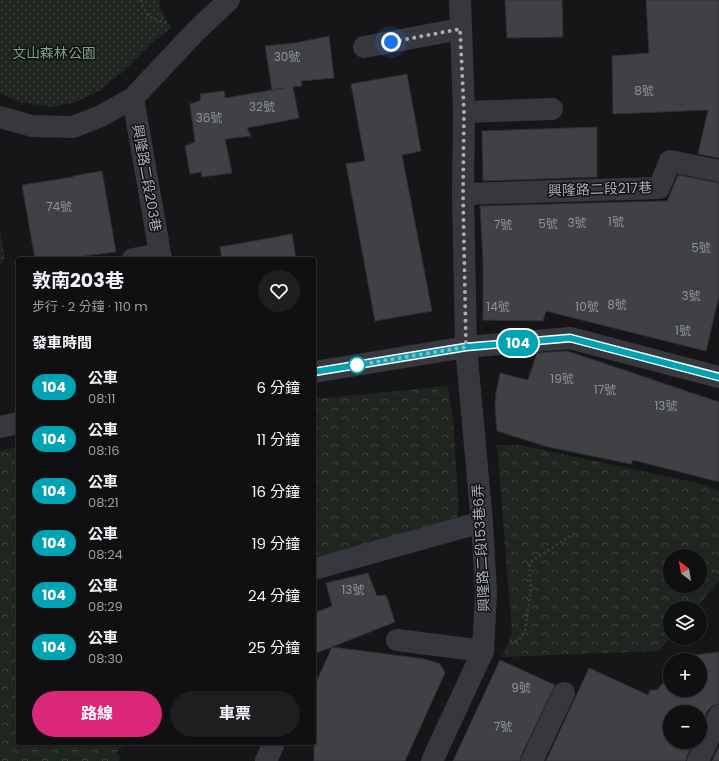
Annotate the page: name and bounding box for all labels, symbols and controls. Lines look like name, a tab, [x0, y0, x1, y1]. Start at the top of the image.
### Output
your location	[381, 32, 401, 52]
park label: 文山森林公園	[12, 43, 96, 63]
house number: 30號	[274, 48, 300, 65]
house number: 8號	[634, 82, 654, 99]
house number: 32號	[249, 98, 275, 115]
house number: 36號	[196, 109, 222, 126]
street label: 興隆路二段203巷	[128, 123, 166, 233]
street label: 興隆路二段217巷	[548, 177, 652, 201]
house number: 74號	[46, 198, 72, 215]
house number: 1號	[608, 213, 624, 230]
house number: 3號	[567, 214, 587, 231]
house number: 5號	[538, 215, 558, 232]
house number: 7號	[494, 216, 512, 233]
house number: 5號	[691, 239, 711, 256]
text: 敦南203巷	[32, 267, 124, 294]
button: heart	[258, 270, 300, 312]
house number: 3號	[681, 287, 701, 304]
house number: 8號	[607, 296, 627, 313]
text: 步行 · 2 分鐘 · 110 m	[32, 297, 148, 316]
house number: 14號	[486, 298, 510, 315]
house number: 10號	[575, 298, 599, 315]
house number: 1號	[675, 322, 691, 339]
line badge: 104	[495, 330, 541, 356]
text: 發車時間	[32, 332, 92, 353]
text: 104	[506, 333, 530, 353]
unlabelled marker	[348, 356, 366, 374]
text: 公車	[88, 367, 118, 388]
house number: 19號	[550, 370, 574, 387]
text: 104	[42, 377, 66, 397]
text: 6 分鐘	[256, 377, 300, 398]
house number: 17號	[594, 381, 616, 398]
text: 08:11	[88, 389, 115, 408]
house number: 13號	[655, 397, 677, 414]
text: 公車	[88, 419, 118, 440]
text: 104	[42, 429, 66, 449]
text: 11 分鐘	[256, 429, 300, 450]
text: 08:16	[88, 441, 120, 460]
text: 公車	[88, 471, 118, 492]
text: 104	[42, 481, 66, 501]
text: 16 分鐘	[252, 481, 300, 502]
street label: 興隆路二段153巷6弄	[468, 483, 494, 613]
text: 08:21	[88, 493, 119, 512]
text: 公車	[88, 523, 118, 544]
text: 104	[42, 533, 66, 553]
text: 19 分鐘	[252, 533, 300, 554]
text: 08:24	[88, 545, 123, 564]
north arrow	[663, 549, 707, 593]
map controls	[663, 549, 707, 749]
text: 公車	[88, 575, 118, 596]
house number: 13號	[342, 581, 364, 598]
text: 104	[42, 585, 66, 605]
text: 24 分鐘	[248, 585, 300, 606]
text: 08:29	[88, 597, 123, 616]
button: layers	[663, 601, 707, 645]
text: 公車	[88, 627, 118, 648]
text: 104	[42, 637, 66, 657]
text: 25 分鐘	[248, 637, 300, 658]
text: 08:30	[88, 649, 123, 668]
button: +	[663, 653, 707, 697]
house number: 9號	[511, 679, 531, 696]
button: 路線	[32, 691, 162, 737]
button: 車票	[170, 691, 300, 737]
button: −	[663, 705, 707, 749]
house number: 7號	[494, 718, 512, 735]

